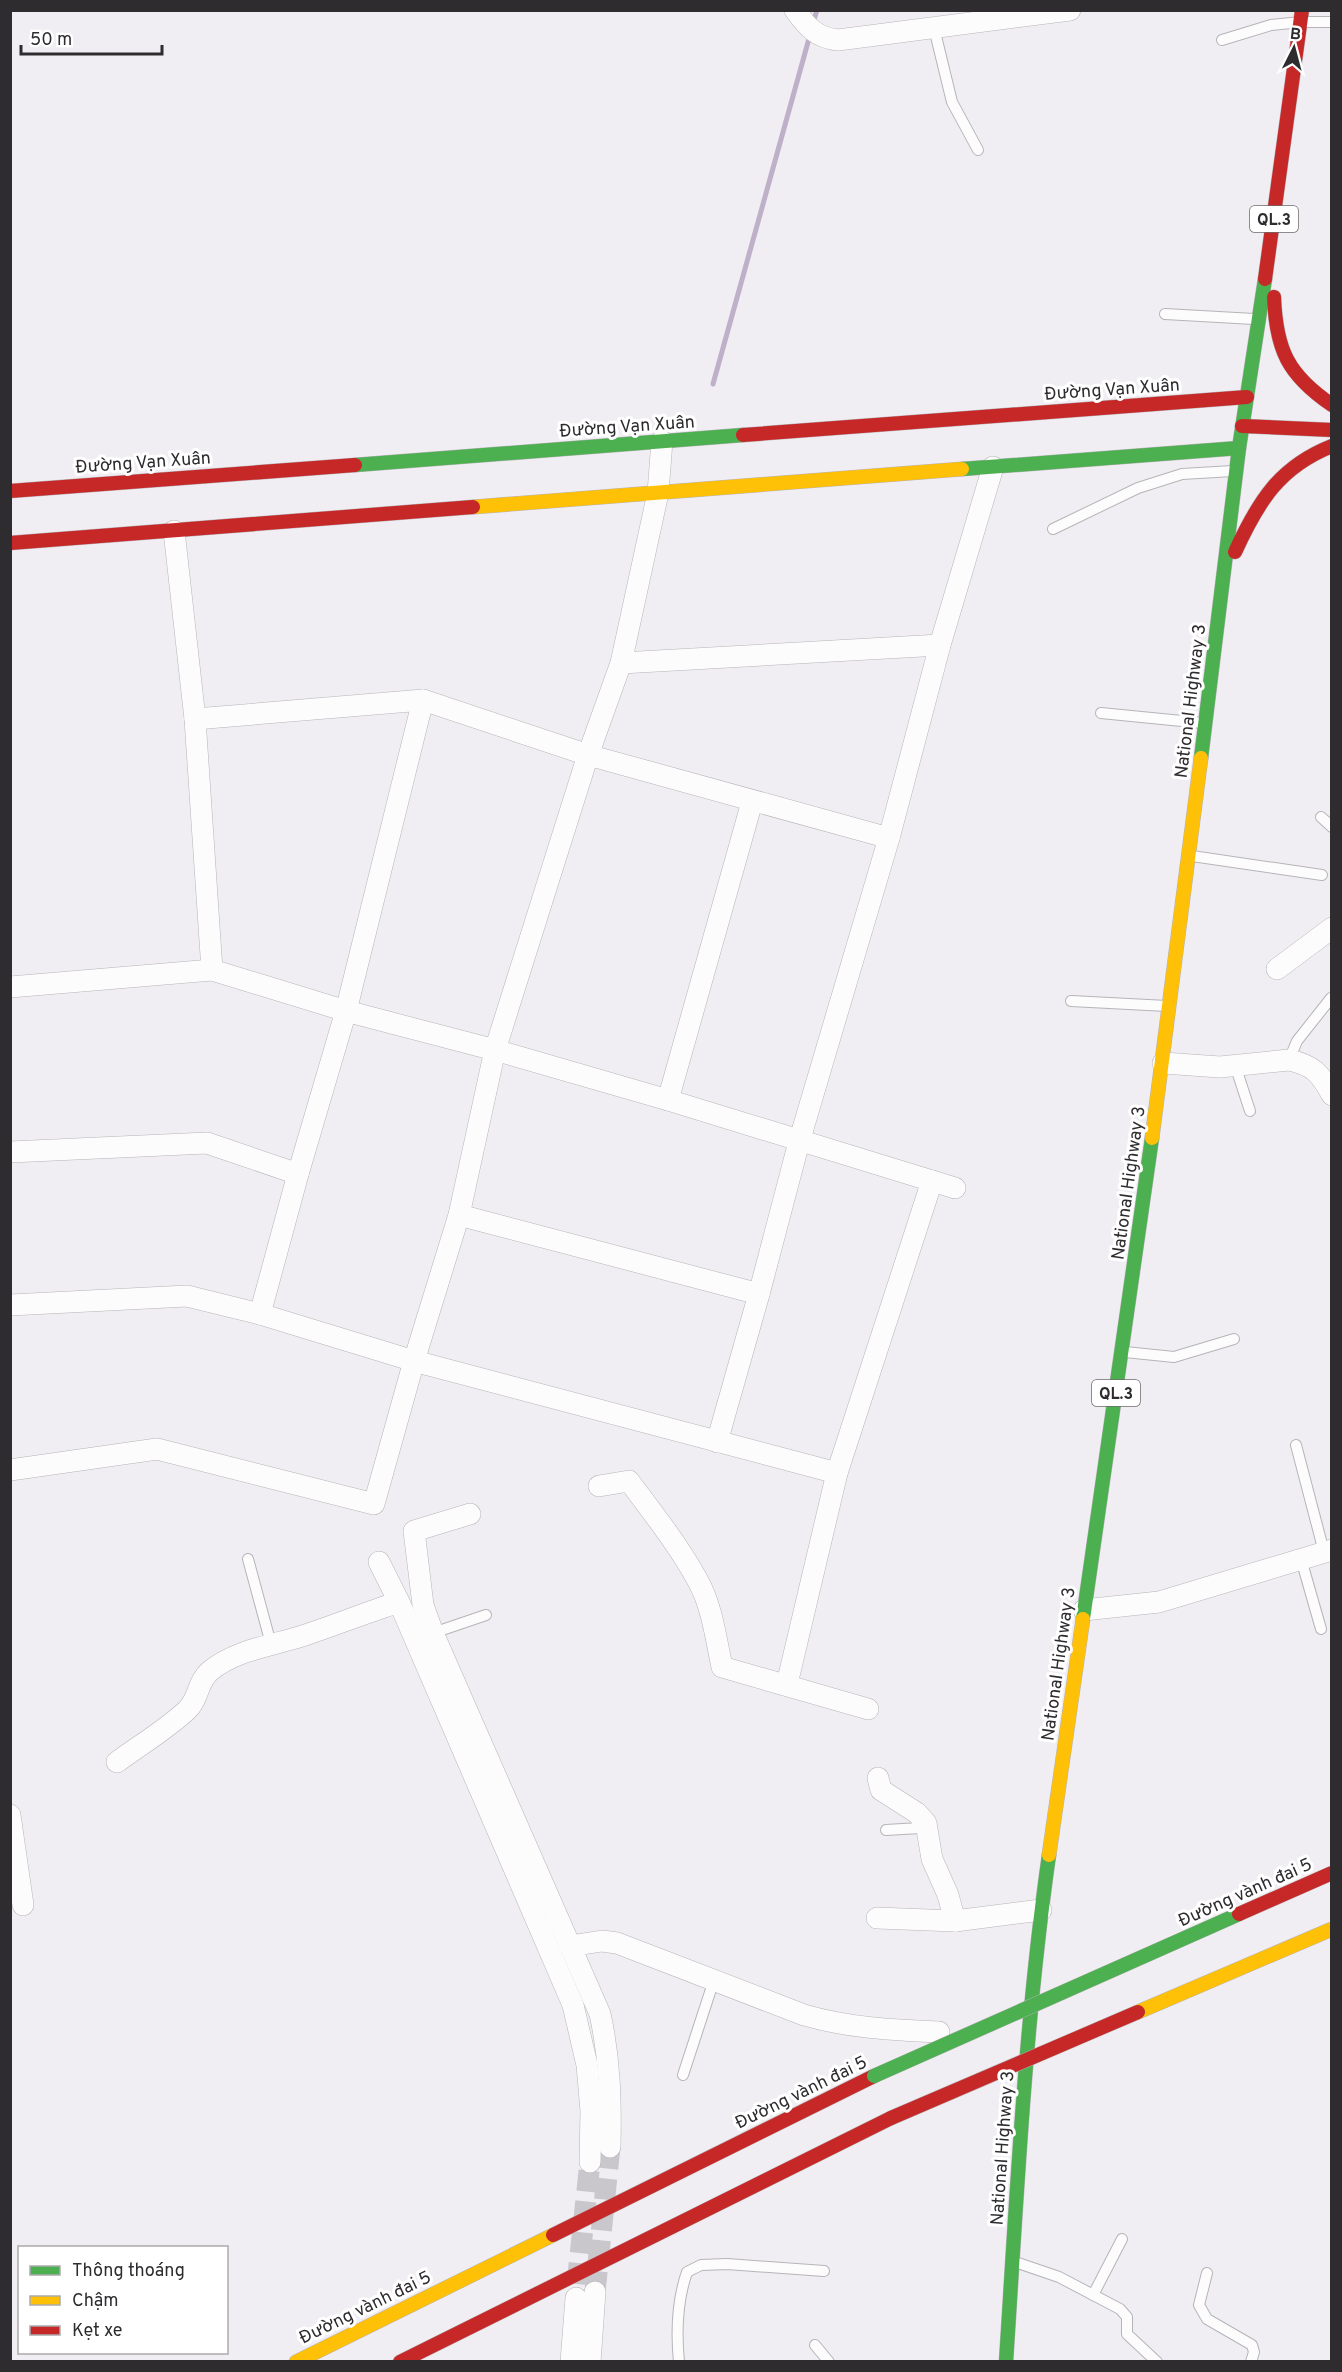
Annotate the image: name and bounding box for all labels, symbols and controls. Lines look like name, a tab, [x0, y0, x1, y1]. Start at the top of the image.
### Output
scale bar	[21, 18, 162, 56]
north arrow	[1264, 18, 1324, 78]
text: B	[1289, 25, 1302, 46]
text: 50 m	[30, 29, 72, 52]
road number: QL.3	[1250, 206, 1298, 232]
street label: Đường Vạn Xuân	[1044, 374, 1181, 407]
street label: Đường Vạn Xuân	[559, 411, 696, 444]
street label: Đường Vạn Xuân	[75, 447, 212, 480]
street label: National Highway 3	[1171, 623, 1212, 779]
street label: National Highway 3	[1107, 1105, 1152, 1262]
road number: QL.3	[1092, 1380, 1140, 1406]
street label: National Highway 3	[1037, 1586, 1082, 1743]
street label: Đường vành đai 5	[1175, 1854, 1316, 1933]
street label: Đường vành đai 5	[732, 2051, 871, 2135]
street label: National Highway 3	[987, 2070, 1020, 2226]
legend	[18, 2246, 228, 2354]
text: Thông thoáng	[72, 2260, 185, 2283]
street label: Đường vành đai 5	[296, 2266, 435, 2350]
text: Chậm	[72, 2290, 119, 2313]
text: Kẹt xe	[72, 2320, 122, 2343]

